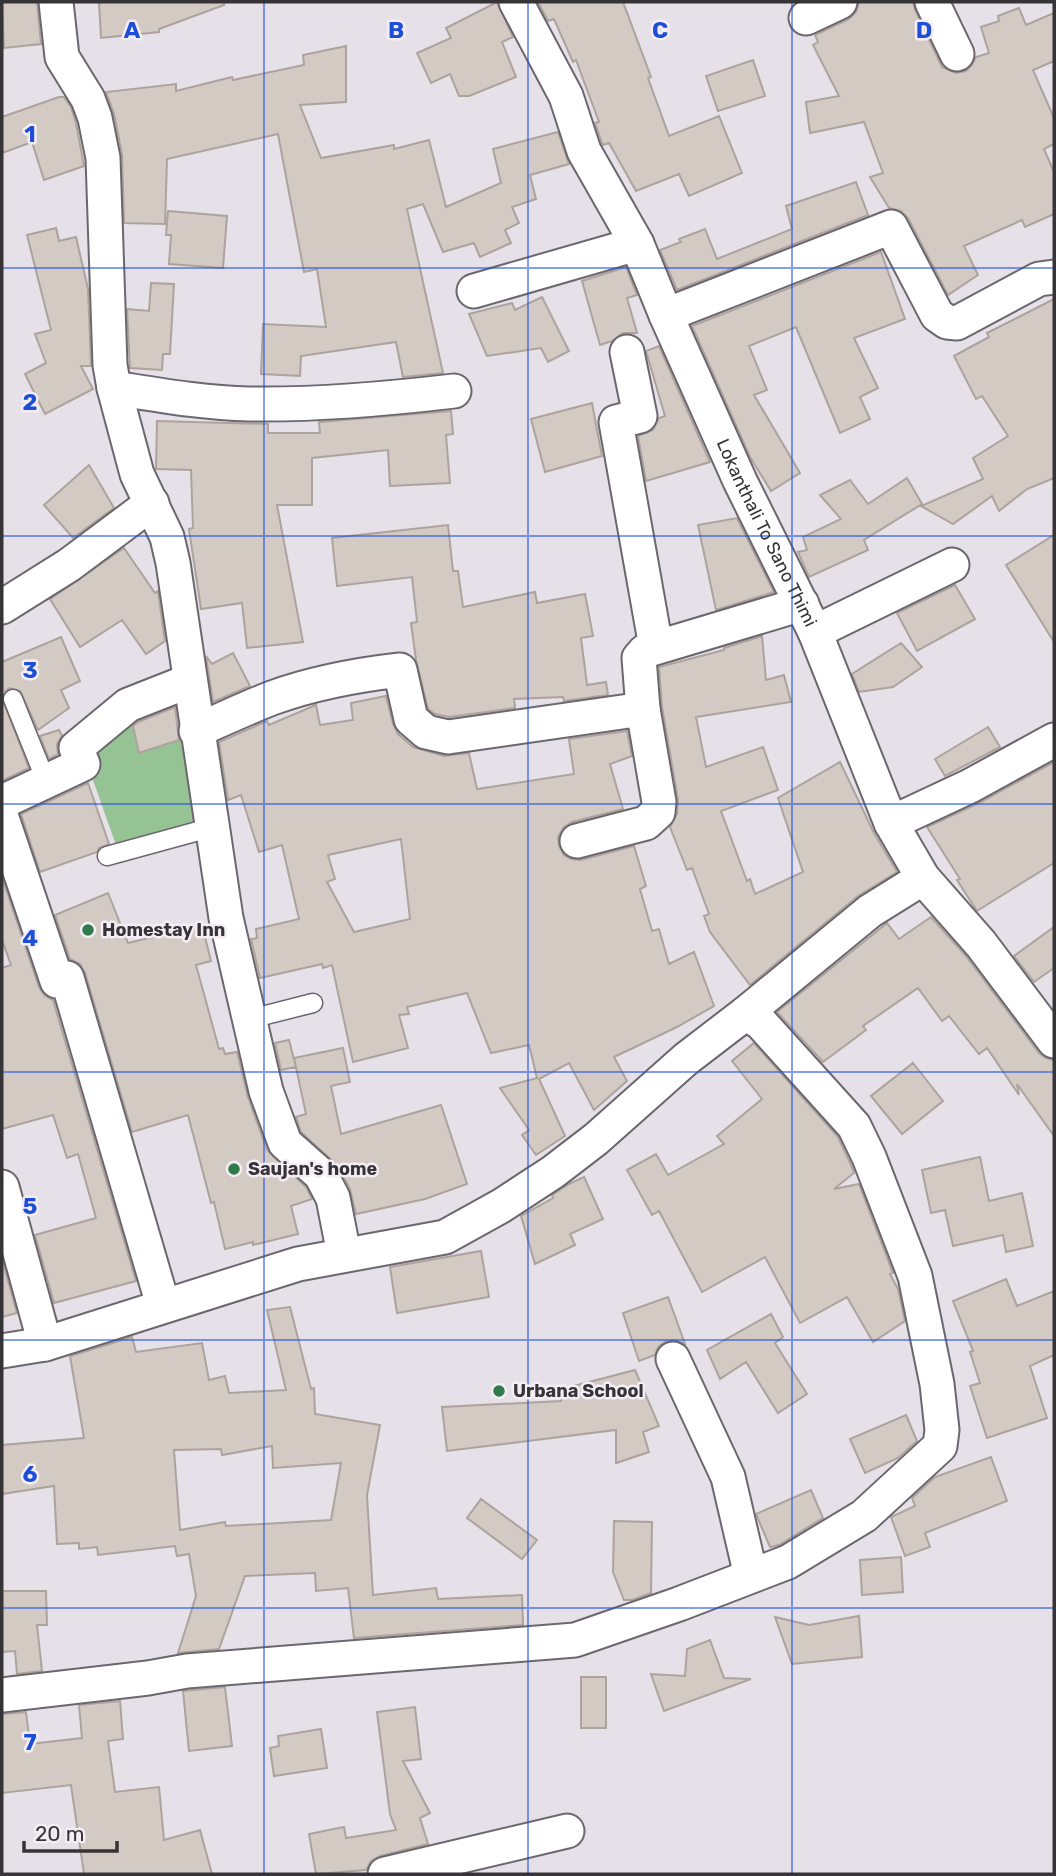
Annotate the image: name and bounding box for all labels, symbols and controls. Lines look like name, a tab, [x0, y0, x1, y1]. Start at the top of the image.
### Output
text: A	[124, 16, 141, 44]
text: B	[388, 16, 404, 44]
text: C	[652, 16, 668, 44]
text: D	[916, 16, 932, 44]
text: 1	[24, 120, 36, 148]
text: 2	[23, 388, 37, 416]
street label: Lokanthali To Sano Thimi	[712, 435, 822, 630]
text: 3	[22, 656, 38, 684]
place label: Homestay Inn	[102, 919, 225, 941]
marker: Homestay Inn	[80, 922, 96, 938]
text: 4	[22, 924, 38, 952]
place label: Saujan's home	[248, 1158, 378, 1180]
marker: Saujan's home	[226, 1161, 242, 1177]
text: 5	[23, 1192, 38, 1220]
place label: Urbana School	[513, 1380, 644, 1402]
marker: Urbana School	[491, 1383, 507, 1399]
text: 6	[23, 1460, 38, 1488]
text: 7	[23, 1728, 37, 1756]
scale bar	[24, 1810, 117, 1854]
text: 20 m	[35, 1821, 84, 1846]

